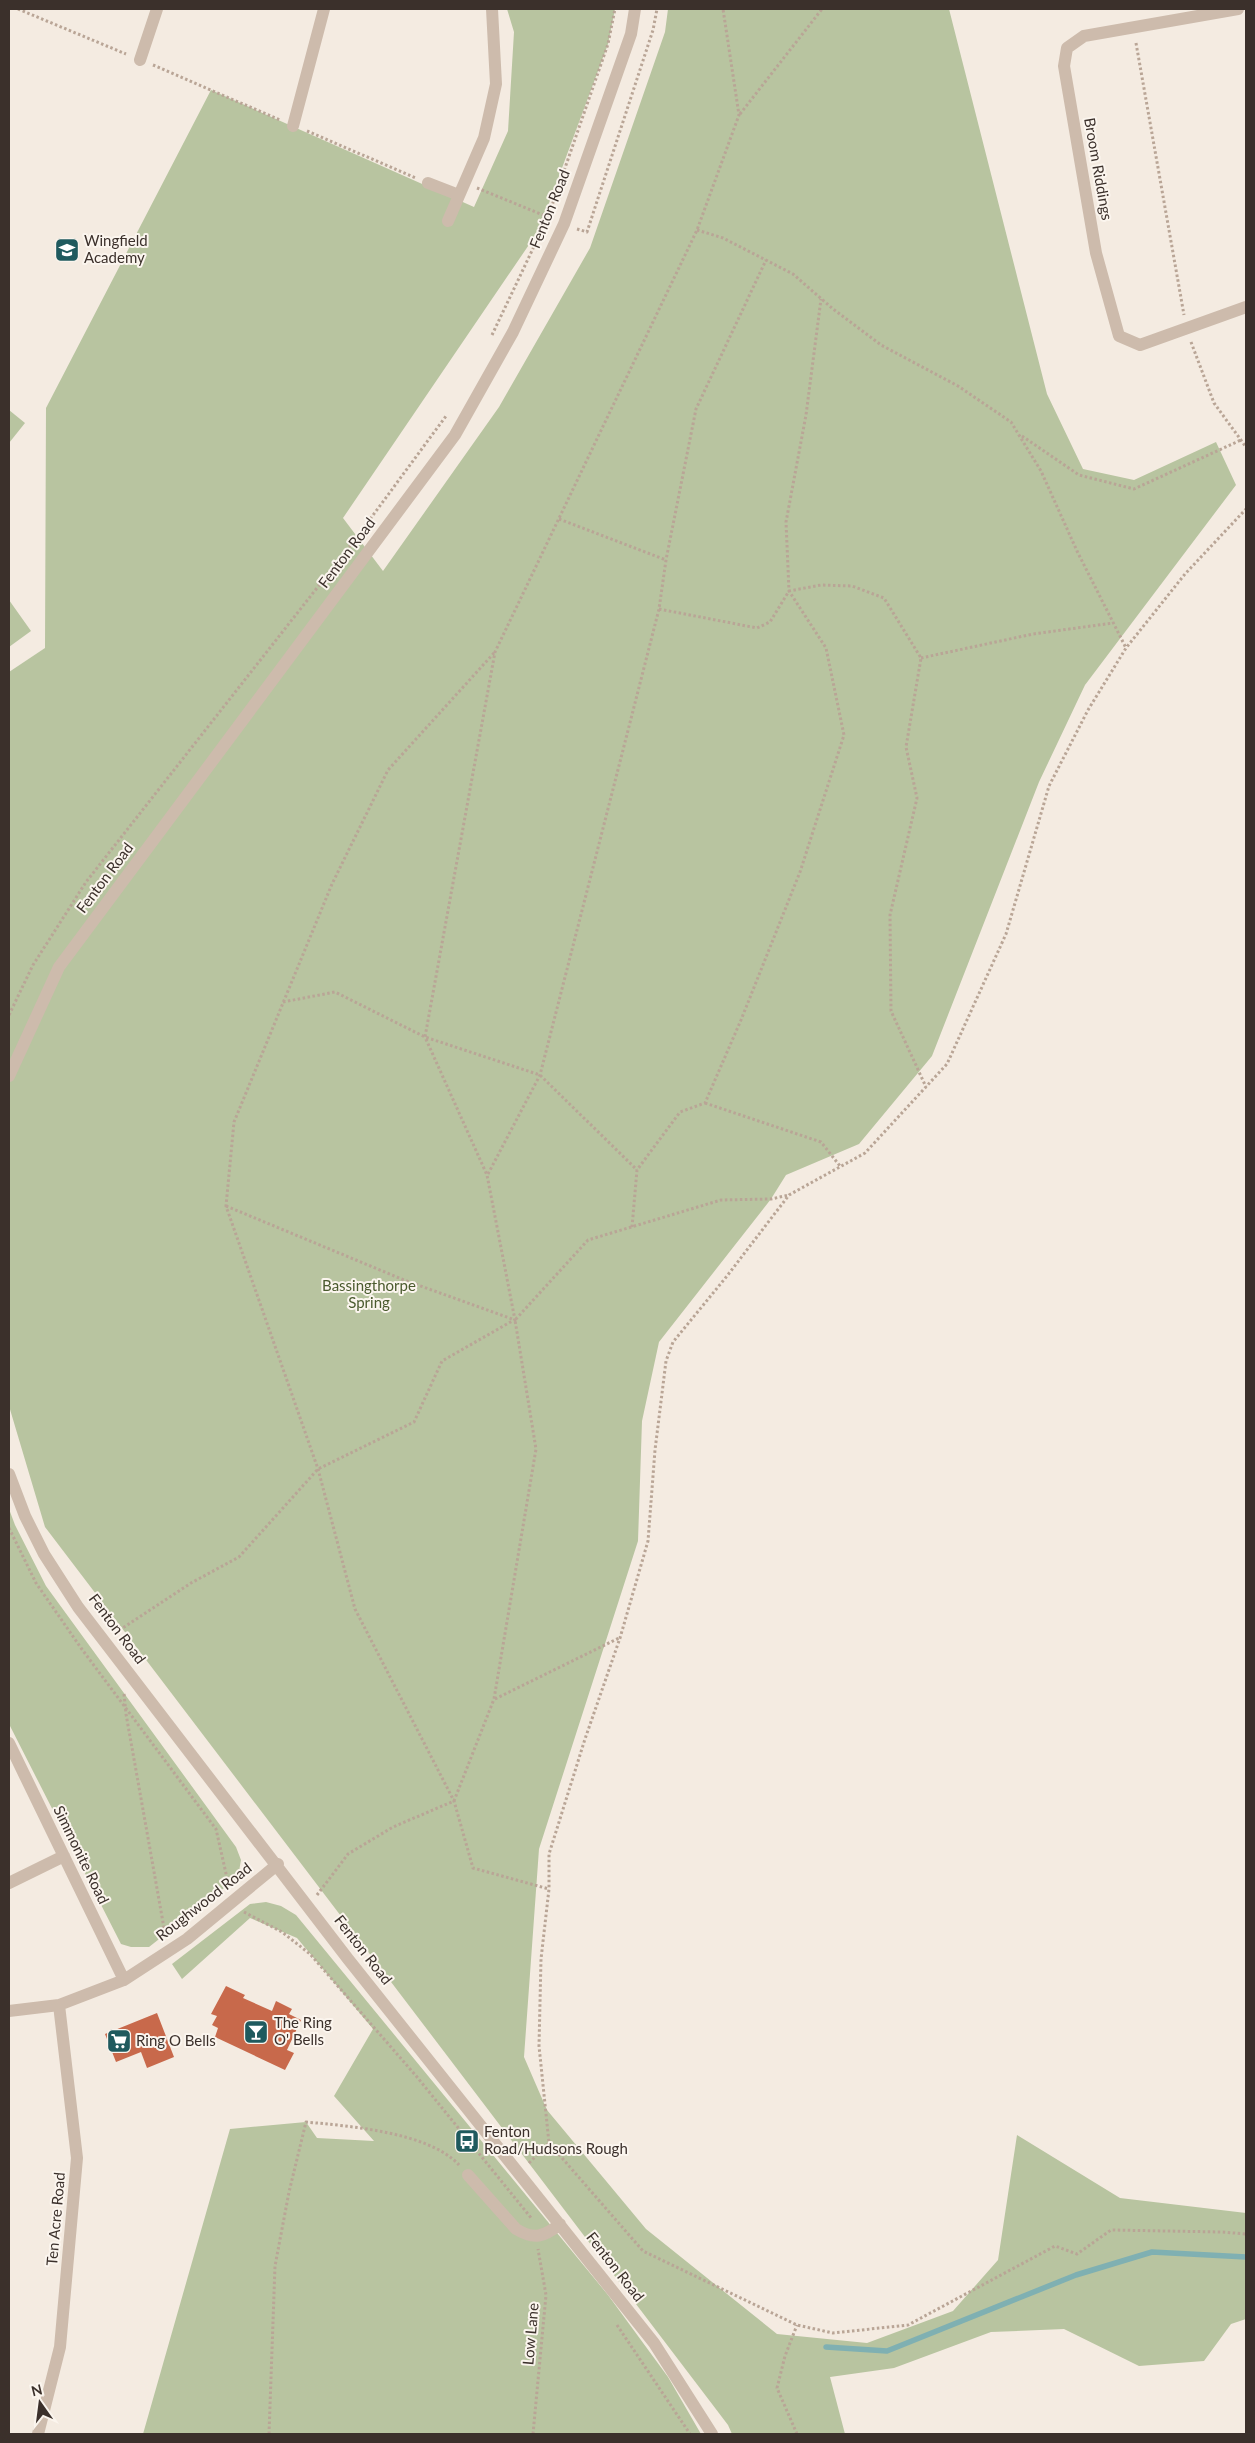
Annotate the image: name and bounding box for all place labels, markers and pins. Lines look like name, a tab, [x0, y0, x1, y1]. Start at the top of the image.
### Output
place label: Wingfield Academy	[84, 231, 148, 266]
school or university icon: Wingfield Academy	[54, 237, 80, 263]
place label: The Ring O' Bells	[274, 2013, 332, 2048]
bar icon: The Ring O' Bells	[243, 2019, 269, 2045]
supermarket icon: Ring O Bells	[106, 2028, 132, 2054]
place label: Ring O Bells	[136, 2031, 216, 2049]
place label: Fenton Road/Hudsons Rough	[484, 2122, 628, 2157]
bus stop icon: Fenton Road/Hudsons Rough	[454, 2128, 480, 2154]

